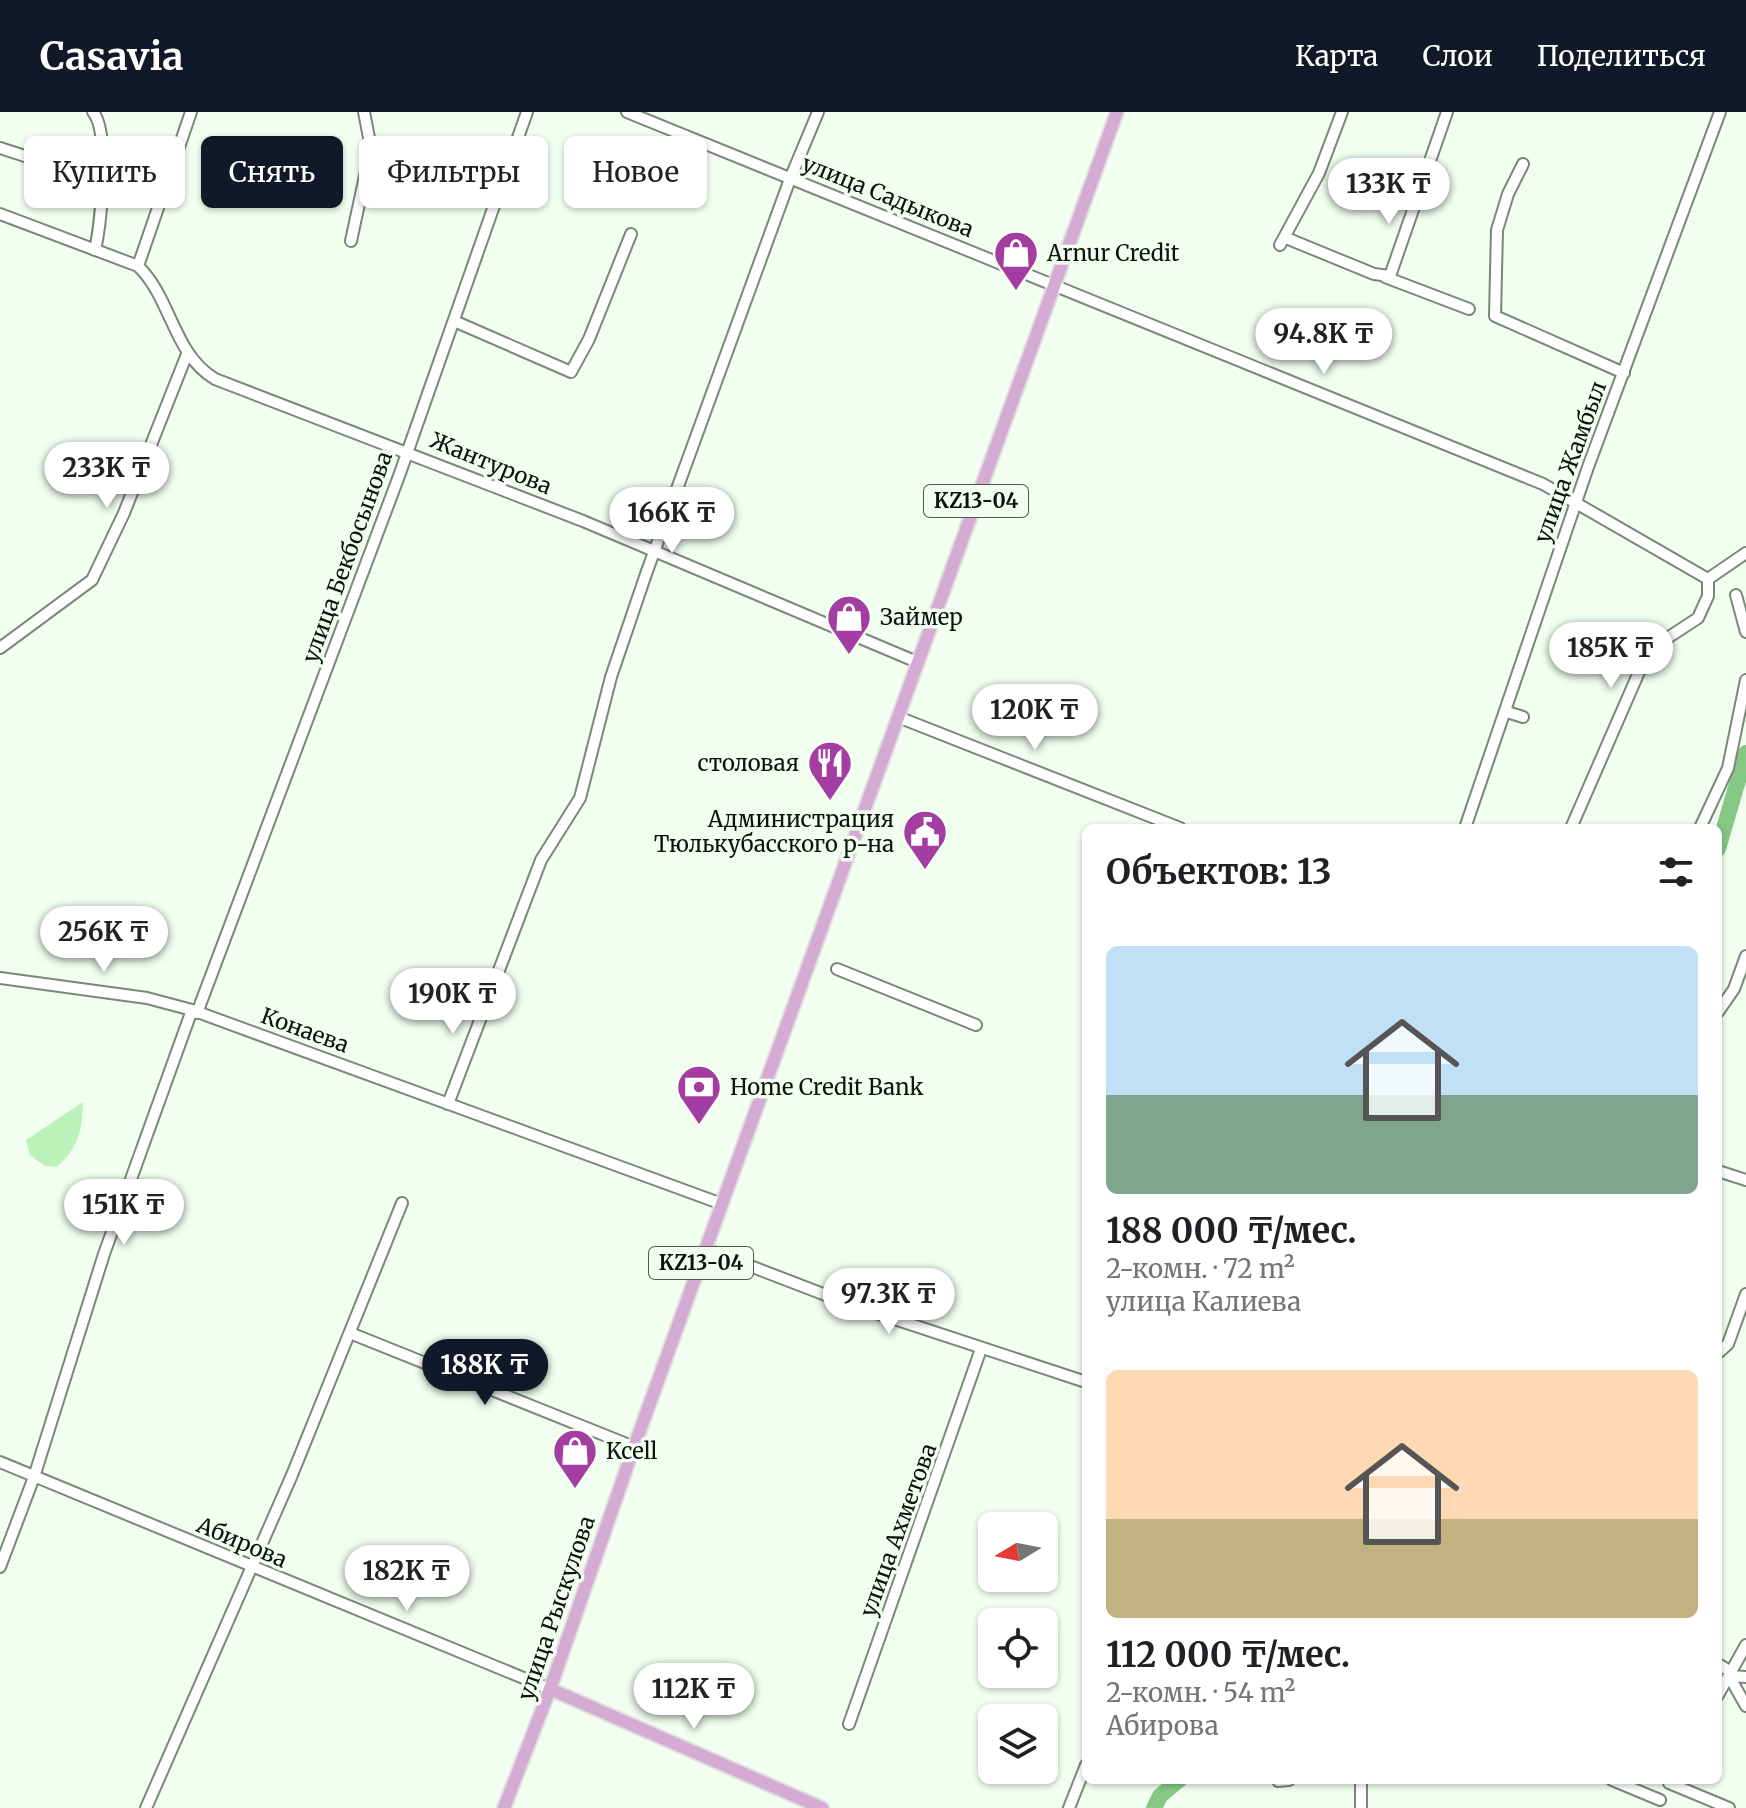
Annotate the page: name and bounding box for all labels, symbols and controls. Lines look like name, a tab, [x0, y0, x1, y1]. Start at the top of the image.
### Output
text: Casavia	[40, 33, 184, 80]
text: Карта	[1295, 38, 1378, 74]
text: Слои	[1422, 38, 1493, 74]
text: Поделиться	[1537, 38, 1706, 74]
chip: Купить	[24, 136, 185, 208]
chip: Снять	[201, 136, 343, 208]
chip: Фильтры	[359, 136, 548, 208]
chip: Новое	[564, 136, 707, 208]
street label: улица Садыкова	[798, 149, 978, 243]
pin: 133K ₸	[1324, 158, 1454, 226]
text: 133K ₸	[1346, 167, 1432, 200]
shop icon: Arnur Credit	[992, 229, 1040, 292]
place label: Arnur Credit	[1046, 239, 1180, 267]
pin: 94.8K ₸	[1250, 308, 1398, 376]
text: 94.8K ₸	[1273, 317, 1375, 350]
street label: улица Жамбыл	[1528, 377, 1612, 547]
street label: Жантурова	[426, 426, 556, 500]
pin: 233K ₸	[42, 442, 172, 510]
street label: улица Бекбосынова	[296, 447, 398, 667]
text: 233K ₸	[62, 451, 152, 484]
road number: KZ13-04	[924, 485, 1028, 517]
pin: 166K ₸	[607, 487, 737, 555]
text: 166K ₸	[627, 496, 717, 529]
shop icon: Займер	[825, 593, 873, 656]
place label: Займер	[880, 603, 963, 631]
pin: 185K ₸	[1546, 622, 1676, 690]
text: 185K ₸	[1567, 631, 1655, 664]
pin: 120K ₸	[970, 684, 1100, 752]
text: 120K ₸	[990, 693, 1080, 726]
restaurant icon: столовая	[806, 739, 854, 802]
place label: столовая	[697, 749, 799, 777]
place label: Администрация Тюлькубасского р-на	[654, 805, 894, 858]
public building icon: Администрация Тюлькубасского р-на	[901, 808, 949, 871]
icon: filters	[1654, 850, 1698, 894]
text: Объектов: 13	[1106, 851, 1331, 893]
pin: 256K ₸	[39, 906, 169, 974]
text: 256K ₸	[58, 915, 150, 948]
pin: 190K ₸	[388, 968, 518, 1036]
text: 190K ₸	[408, 977, 498, 1010]
icon: home	[1330, 998, 1474, 1142]
street label: Конаева	[257, 1001, 353, 1059]
bank icon: Home Credit Bank	[675, 1063, 723, 1126]
place label: Home Credit Bank	[730, 1073, 924, 1101]
pin: 151K ₸	[59, 1179, 189, 1247]
text: 151K ₸	[82, 1188, 166, 1221]
text: 188 000 ₸/мес.	[1106, 1210, 1357, 1252]
road number: KZ13-04	[649, 1247, 753, 1279]
text: 2-комн. · 72 m²	[1106, 1252, 1295, 1285]
pin: 97.3K ₸	[815, 1268, 963, 1336]
text: 97.3K ₸	[841, 1277, 937, 1310]
text: улица Калиева	[1106, 1285, 1301, 1318]
pin: 188K ₸	[420, 1339, 550, 1407]
text: 188K ₸	[440, 1348, 530, 1381]
icon: home	[1330, 1422, 1474, 1566]
shop icon: Kcell	[551, 1427, 599, 1490]
place label: Kcell	[606, 1437, 658, 1465]
street label: улица Ахметова	[854, 1439, 942, 1620]
street label: Абирова	[192, 1510, 292, 1574]
street label: улица Рыскулова	[511, 1512, 601, 1704]
north arrow	[978, 1512, 1058, 1592]
map controls	[978, 1512, 1058, 1784]
pin: 182K ₸	[342, 1545, 472, 1613]
text: 182K ₸	[363, 1554, 451, 1587]
button: locate	[978, 1608, 1058, 1688]
text: 112 000 ₸/мес.	[1106, 1634, 1350, 1676]
pin: 112K ₸	[629, 1663, 759, 1731]
text: 112K ₸	[651, 1672, 737, 1705]
text: 2-комн. · 54 m²	[1106, 1676, 1296, 1709]
button: layers	[978, 1704, 1058, 1784]
text: Абирова	[1106, 1709, 1219, 1742]

